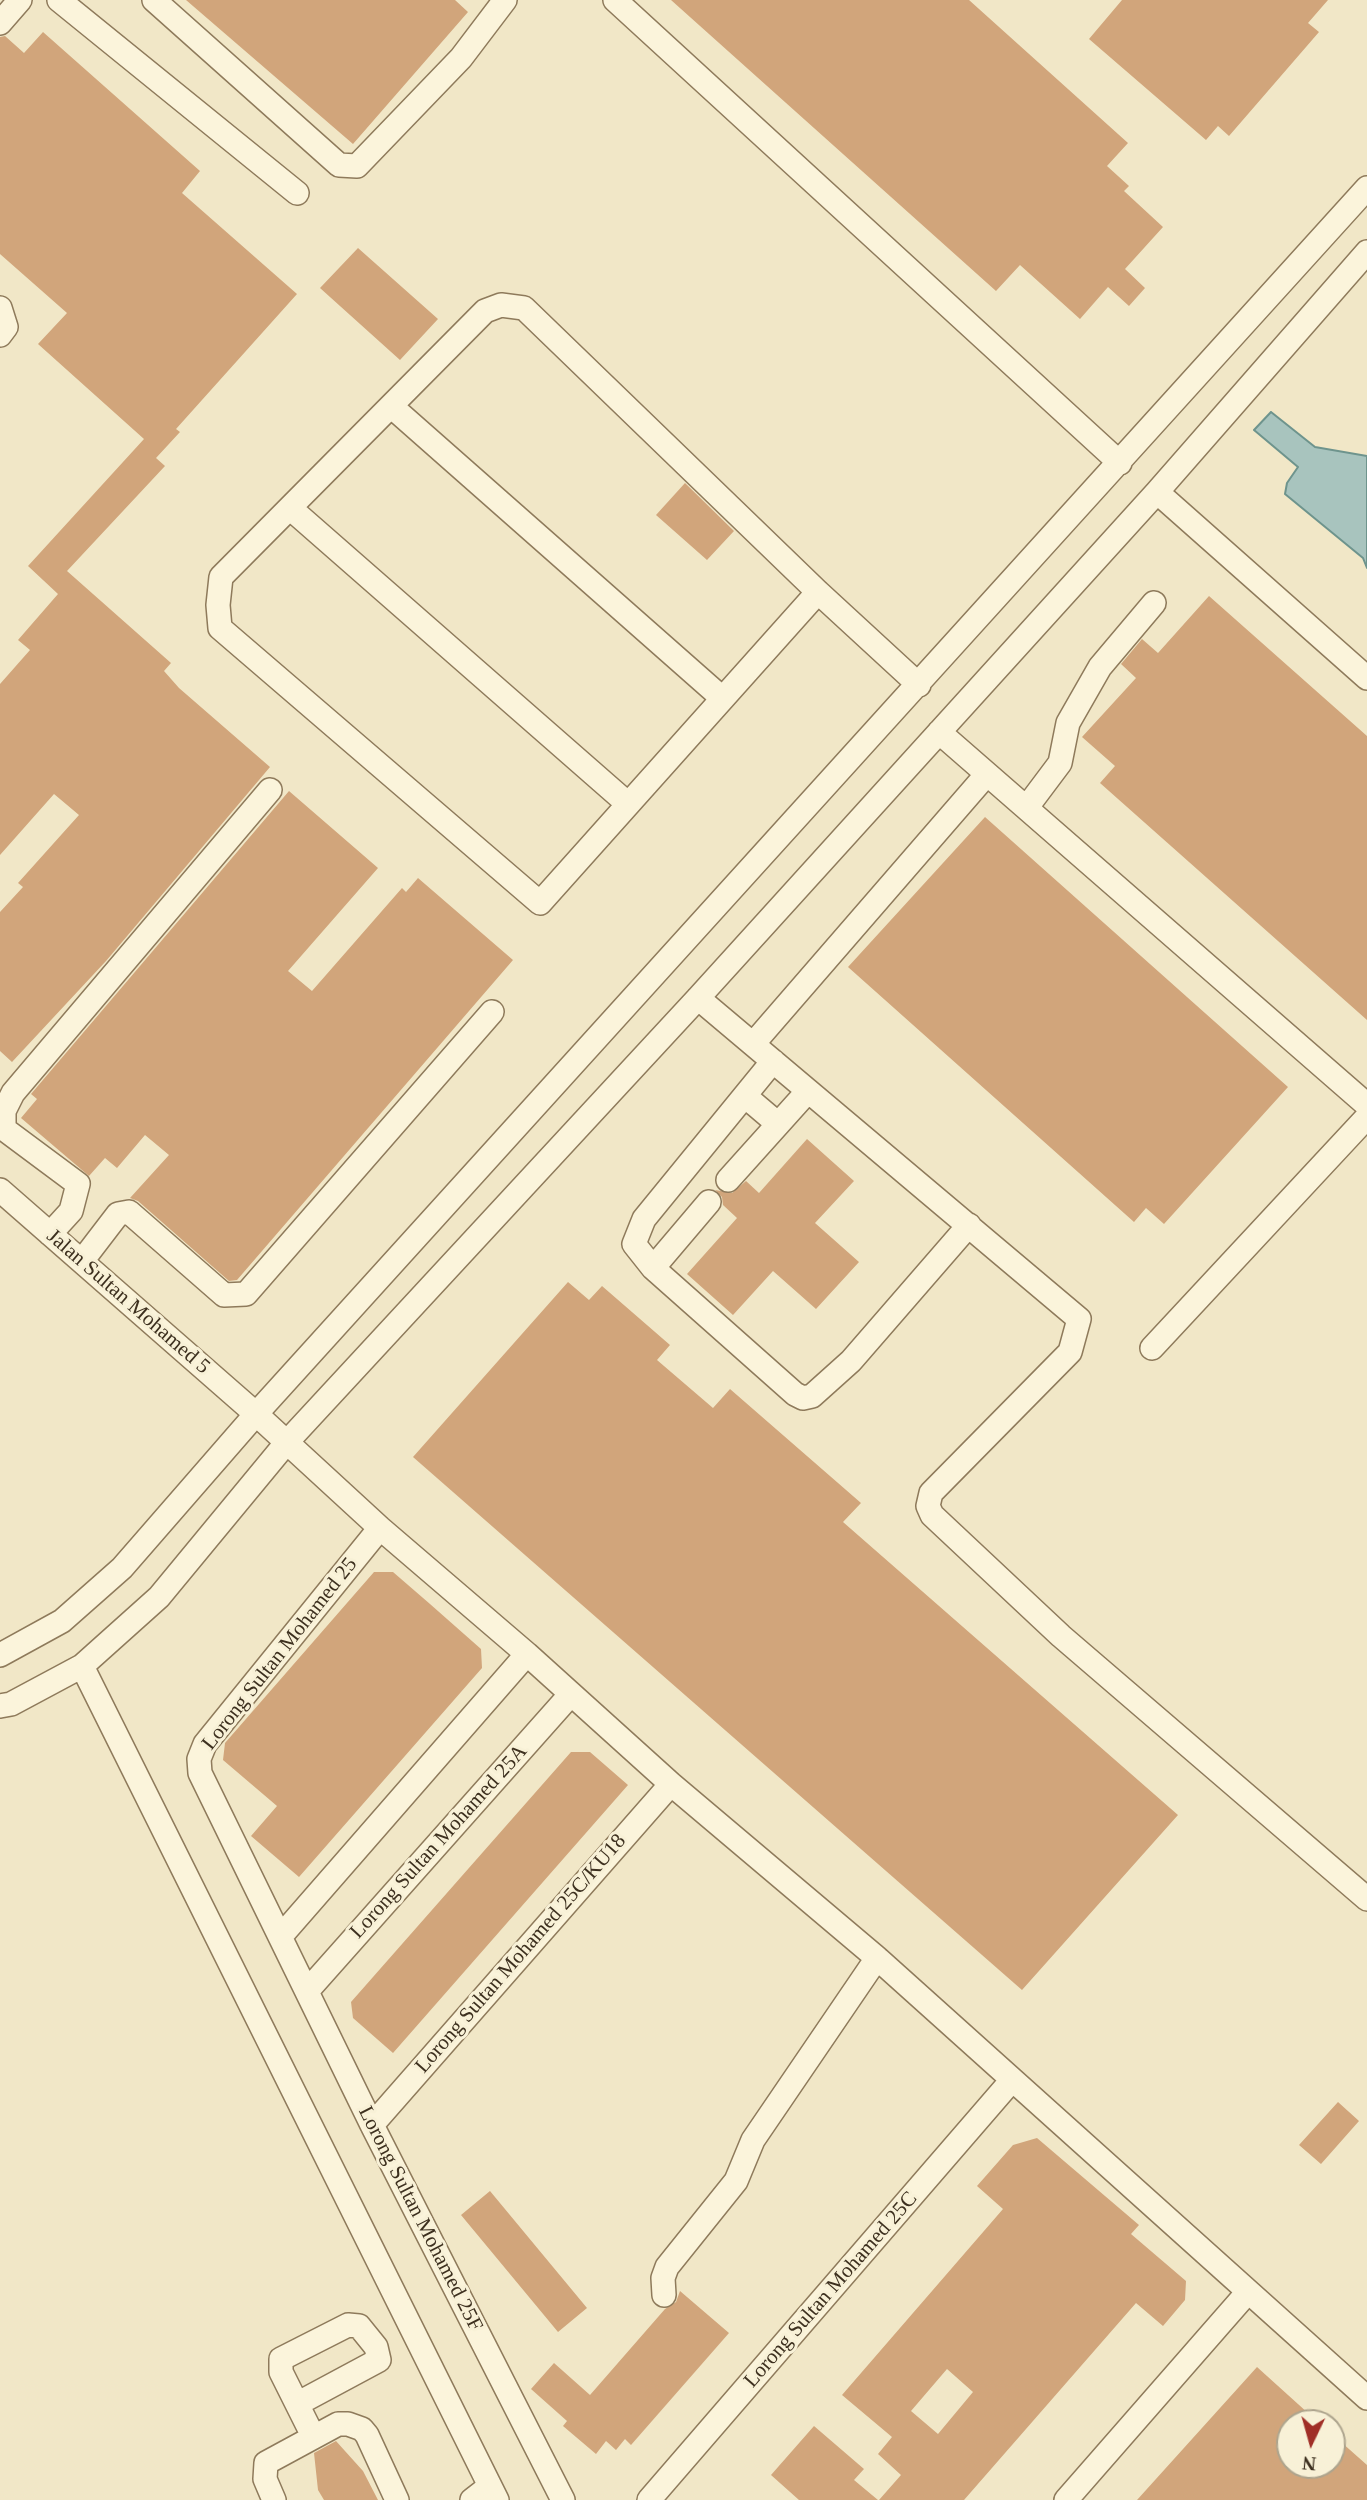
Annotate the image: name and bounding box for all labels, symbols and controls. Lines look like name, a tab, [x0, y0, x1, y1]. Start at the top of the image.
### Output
street label: Jalan Sultan Mohamed 5	[41, 1224, 215, 1380]
street label: Lorong Sultan Mohamed 25	[197, 1553, 363, 1755]
street label: Lorong Sultan Mohamed 25A	[345, 1740, 533, 1944]
street label: Lorong Sultan Mohamed 25C/KU18	[410, 1829, 632, 2079]
street label: Lorong Sultan Mohamed 25F	[352, 2102, 488, 2336]
street label: Lorong Sultan Mohamed 25C	[739, 2187, 923, 2393]
north arrow	[1276, 2409, 1346, 2479]
text: N	[1302, 2452, 1317, 2474]

